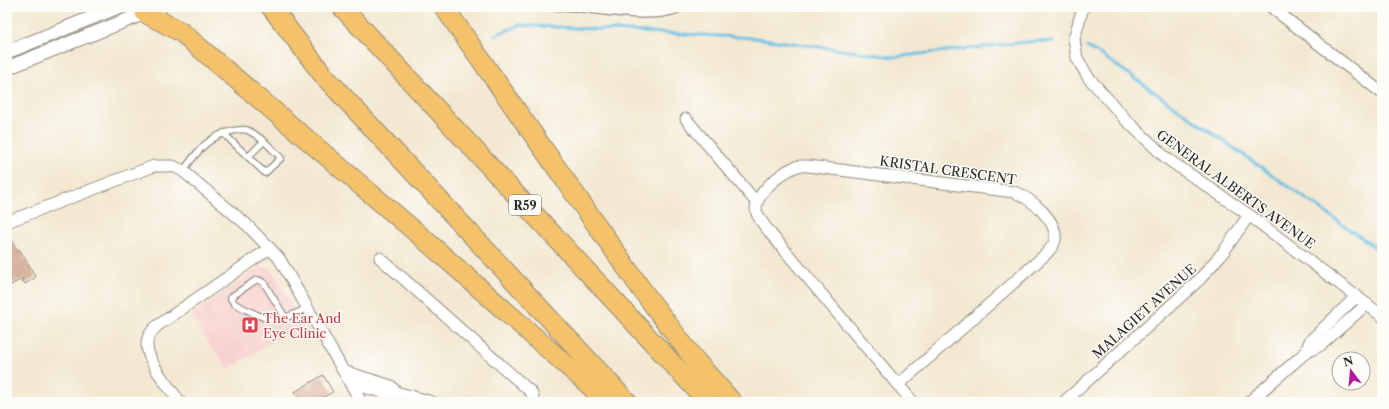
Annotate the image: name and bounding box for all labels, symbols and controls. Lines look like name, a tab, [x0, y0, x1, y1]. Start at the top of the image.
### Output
street label: GENERAL ALBERTS AVENUE	[1154, 126, 1318, 252]
street label: KRISTAL CRESCENT	[879, 152, 1018, 188]
road number: R59	[509, 195, 541, 215]
street label: MALAGIET AVENUE	[1089, 260, 1199, 362]
place label: The Ear And Eye Clinic	[263, 310, 341, 341]
hospital icon: The Ear And Eye Clinic	[240, 315, 260, 335]
north arrow	[1331, 351, 1371, 391]
text: N	[1342, 353, 1355, 369]

